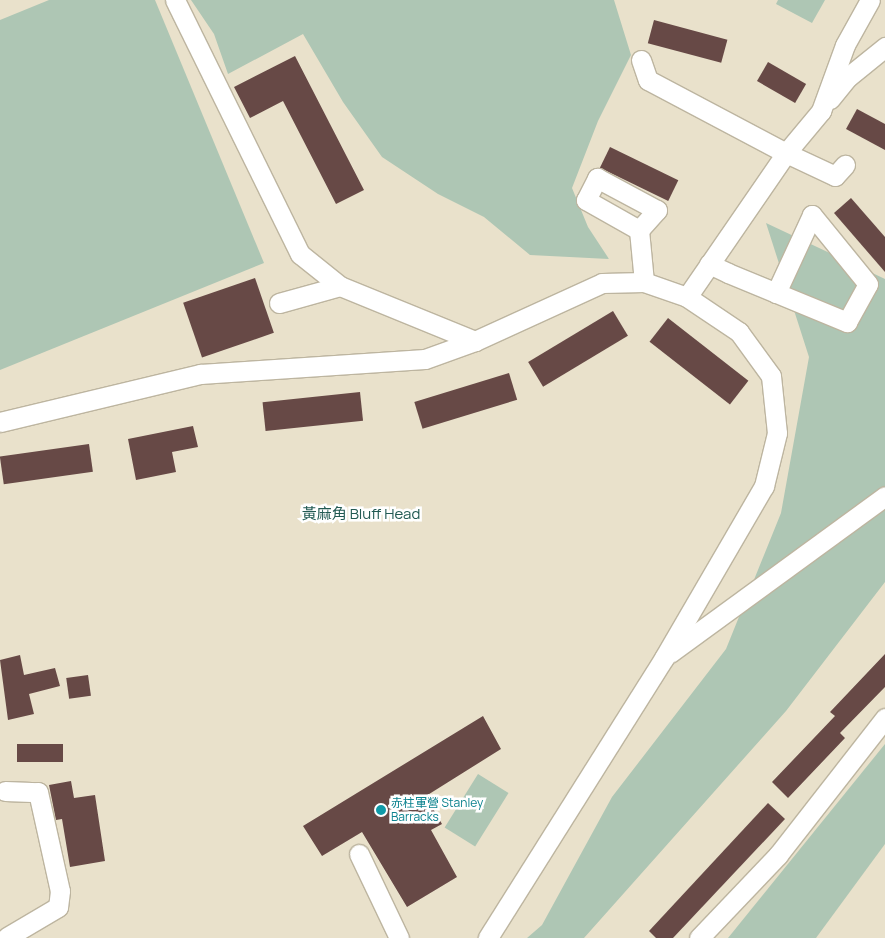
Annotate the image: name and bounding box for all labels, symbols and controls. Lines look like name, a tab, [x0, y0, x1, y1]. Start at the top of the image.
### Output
district label: 黃麻角 Bluff Head	[302, 505, 420, 523]
place label: 赤柱軍營 Stanley Barracks	[391, 796, 483, 824]
marker: 赤柱軍營 Stanley Barracks	[375, 804, 387, 816]

